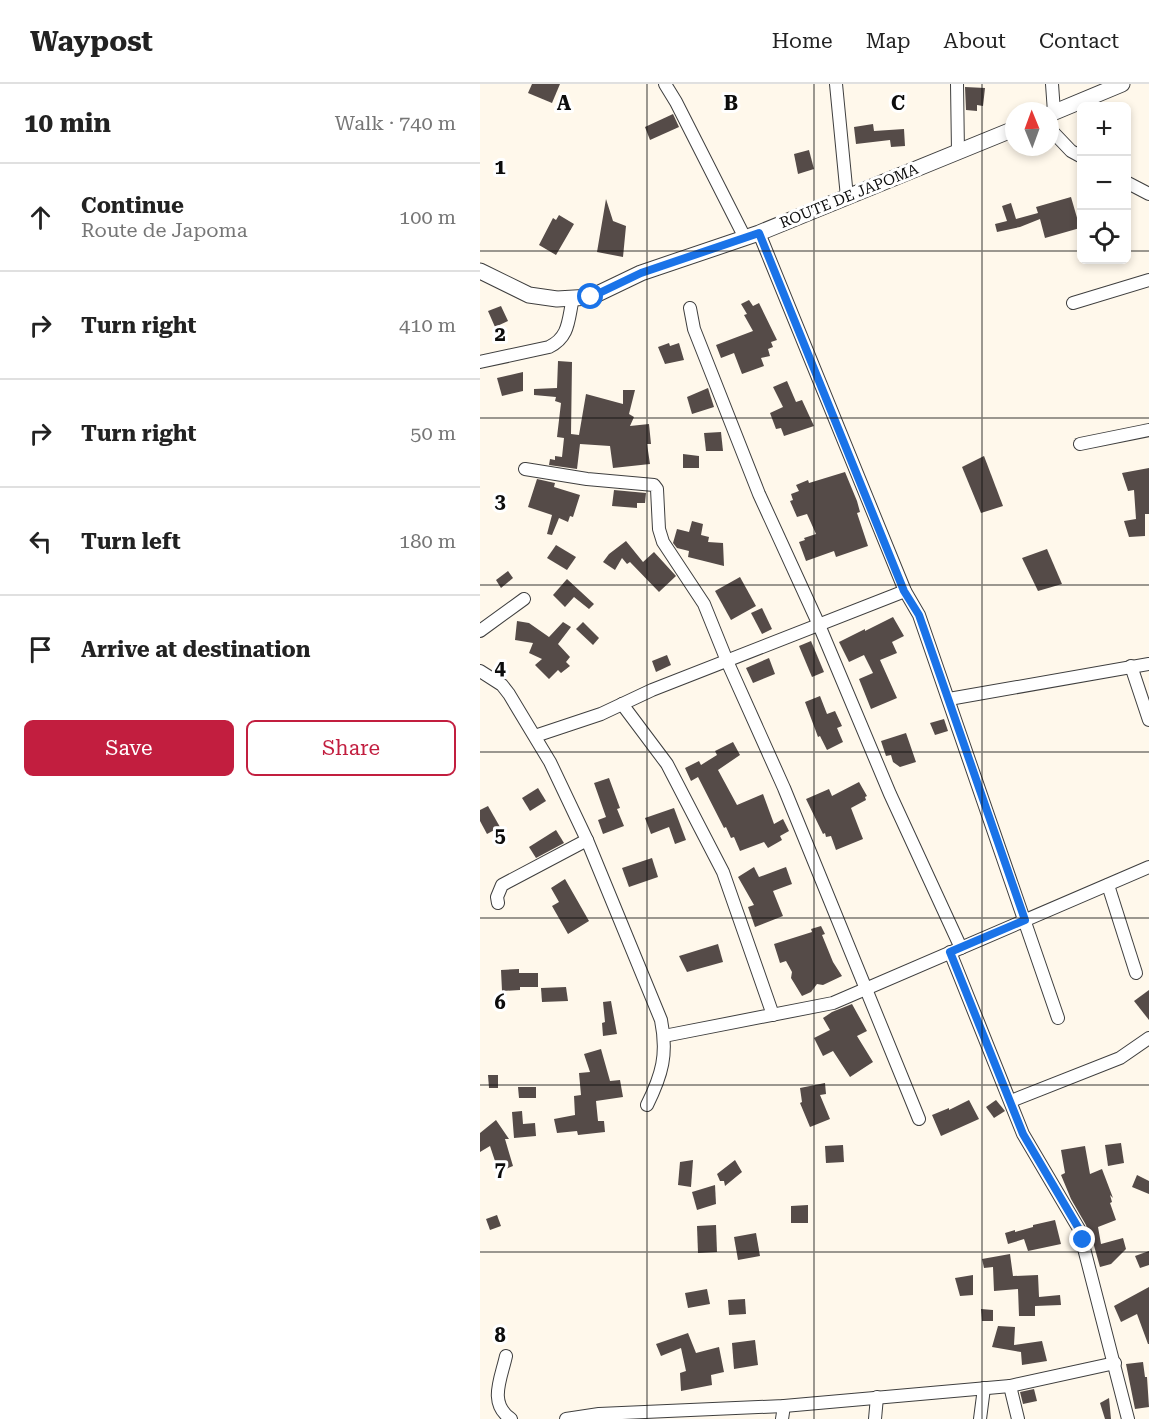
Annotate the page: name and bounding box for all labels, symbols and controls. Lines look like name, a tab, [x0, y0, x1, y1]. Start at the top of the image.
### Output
text: Waypost	[30, 25, 153, 58]
text: Home	[772, 29, 833, 53]
text: Map	[866, 29, 911, 53]
text: About	[944, 29, 1006, 53]
text: Contact	[1039, 29, 1119, 53]
text: A	[557, 91, 572, 115]
text: B	[724, 91, 738, 115]
text: C	[891, 91, 905, 115]
north arrow	[1005, 102, 1059, 156]
map controls	[1077, 102, 1131, 264]
button: +	[1077, 102, 1131, 156]
text: 10 min	[24, 108, 111, 138]
text: Walk · 740 m	[335, 111, 456, 135]
text: 1	[494, 155, 506, 179]
button: −	[1077, 156, 1131, 210]
street label: ROUTE DE JAPOMA	[777, 160, 921, 232]
text: Continue	[81, 193, 184, 218]
icon: ahead	[24, 201, 57, 234]
text: 100 m	[399, 205, 456, 229]
button: locate	[1077, 210, 1131, 264]
text: Route de Japoma	[81, 218, 248, 242]
route start	[577, 283, 603, 309]
icon: right	[24, 309, 57, 342]
text: Turn right	[81, 313, 196, 338]
text: 410 m	[399, 313, 456, 337]
text: 2	[494, 322, 506, 346]
icon: right	[24, 417, 57, 450]
text: Turn right	[81, 421, 196, 446]
text: 50 m	[410, 421, 456, 445]
text: 3	[494, 489, 506, 513]
icon: left	[24, 525, 57, 558]
text: Turn left	[81, 529, 181, 554]
text: 180 m	[399, 529, 456, 553]
icon: arrive	[24, 633, 57, 666]
text: Arrive at destination	[81, 637, 310, 662]
text: 4	[494, 656, 506, 680]
button: Save	[24, 720, 234, 776]
button: Share	[246, 720, 456, 776]
text: 5	[494, 823, 506, 847]
text: 6	[494, 990, 506, 1014]
text: 7	[494, 1157, 506, 1181]
route end	[1069, 1226, 1095, 1252]
text: 8	[494, 1323, 506, 1347]

